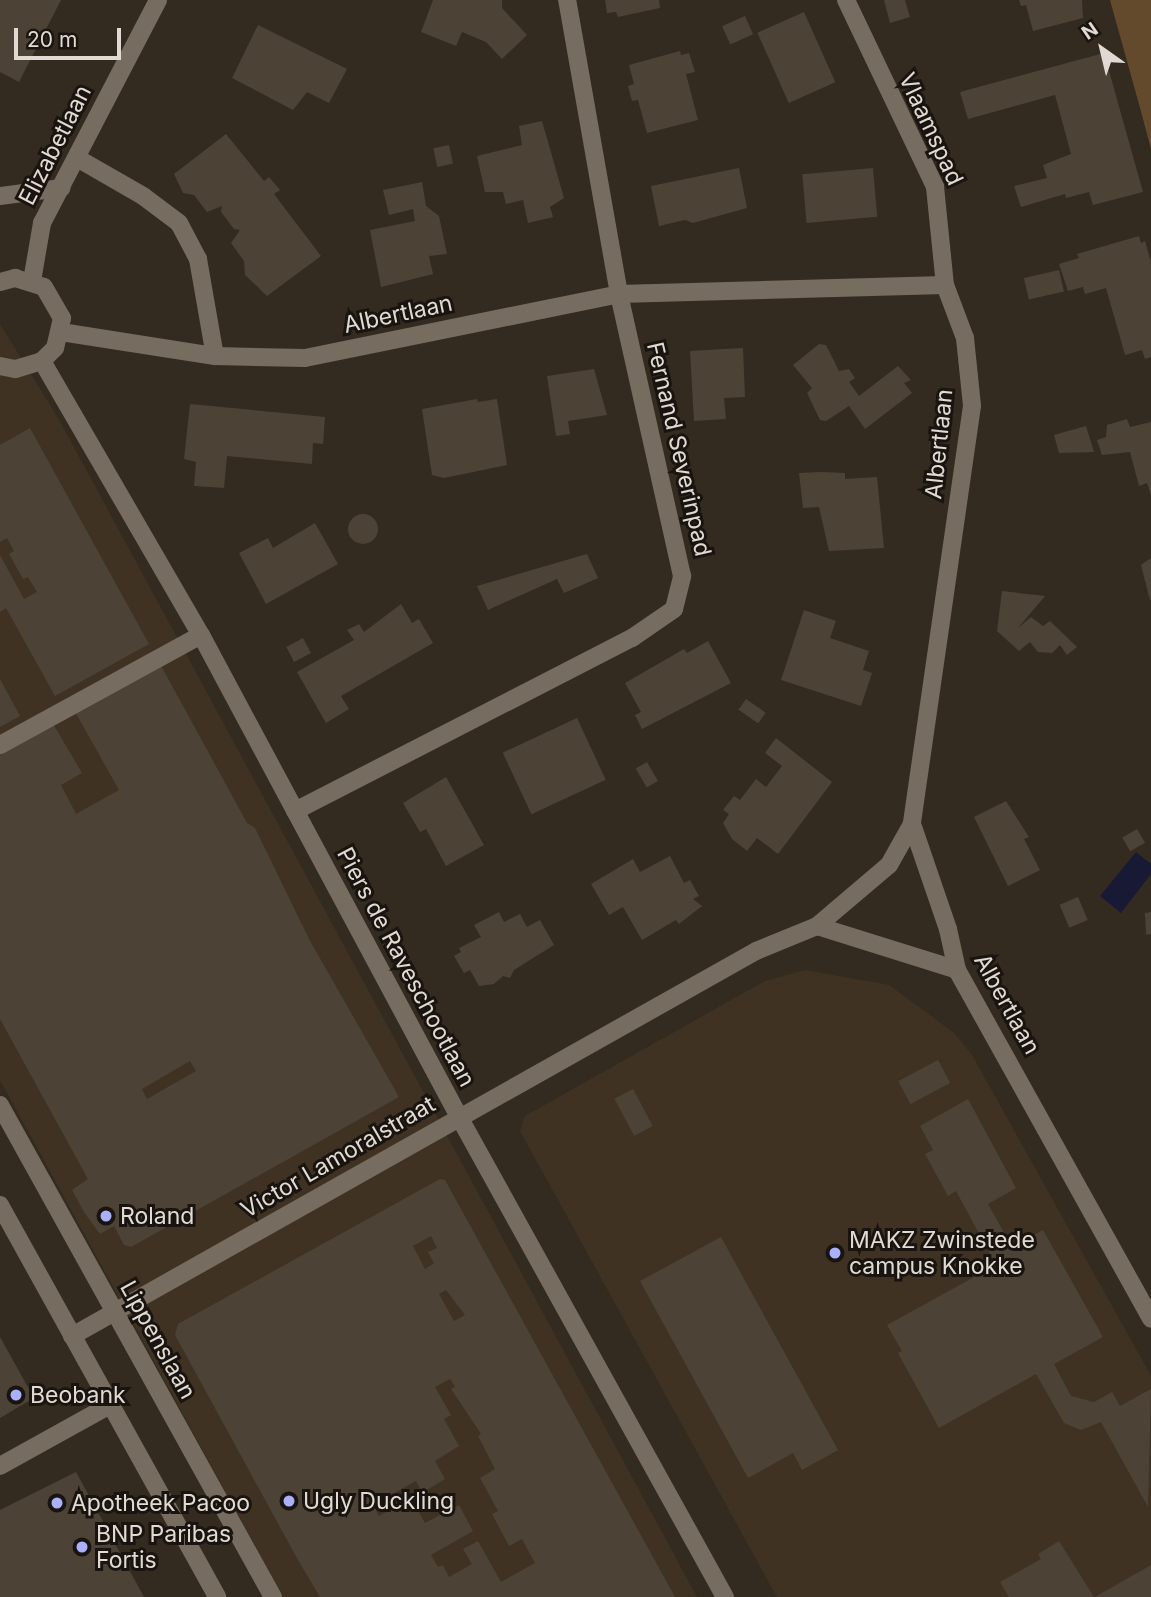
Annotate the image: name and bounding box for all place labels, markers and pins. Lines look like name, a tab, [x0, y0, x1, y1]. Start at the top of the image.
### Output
place label: Roland	[120, 1202, 194, 1230]
marker: Roland	[98, 1208, 114, 1224]
place label: MAKZ Zwinstede campus Knokke	[849, 1226, 1035, 1280]
marker: MAKZ Zwinstede campus Knokke	[827, 1245, 843, 1261]
place label: Beobank	[30, 1381, 126, 1409]
marker: Beobank	[8, 1387, 24, 1403]
place label: Ugly Duckling	[303, 1487, 454, 1515]
place label: Apotheek Pacoo	[71, 1489, 250, 1517]
marker: Ugly Duckling	[281, 1493, 297, 1509]
marker: Apotheek Pacoo	[49, 1495, 65, 1511]
place label: BNP Paribas Fortis	[96, 1520, 231, 1574]
marker: BNP Paribas Fortis	[74, 1539, 90, 1555]

